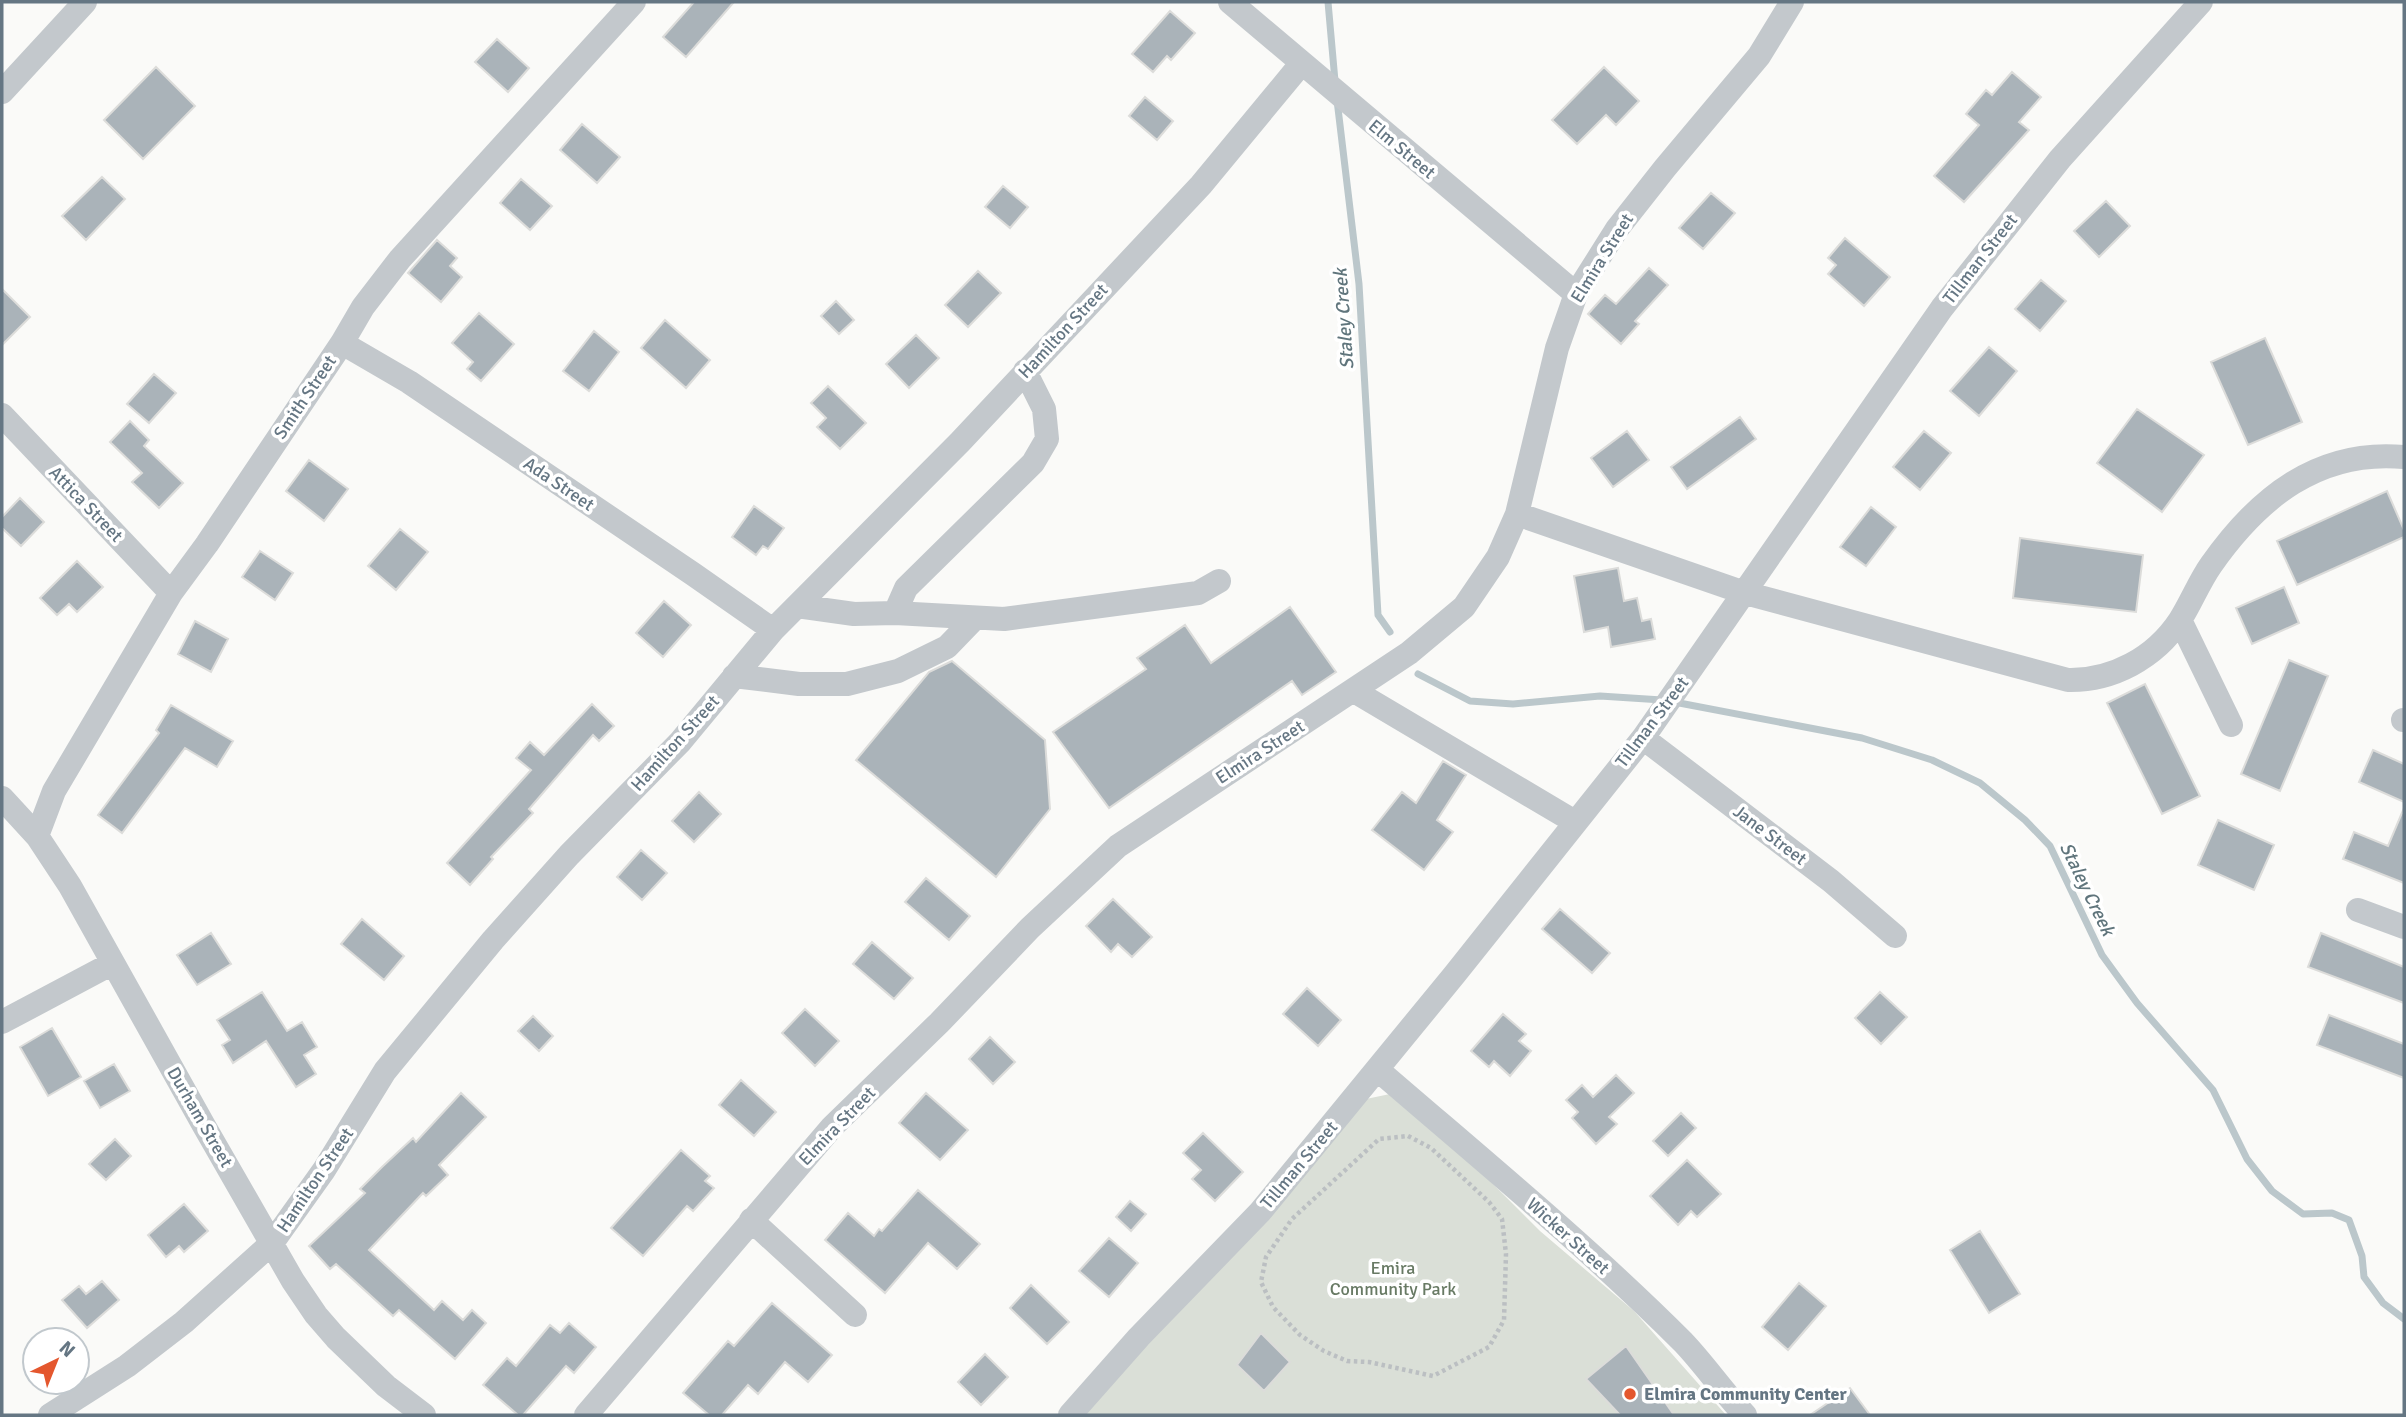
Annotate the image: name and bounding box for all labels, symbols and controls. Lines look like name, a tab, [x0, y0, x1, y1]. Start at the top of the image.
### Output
street label: Elm Street	[1364, 115, 1440, 183]
street label: Elmira Street	[1566, 209, 1638, 307]
street label: Tillman Street	[1938, 210, 2022, 308]
water label: Staley Creek	[1328, 266, 1360, 370]
street label: Hamilton Street	[1013, 279, 1113, 383]
street label: Smith Street	[269, 351, 341, 443]
street label: Ada Street	[520, 452, 598, 516]
street label: Attica Street	[44, 462, 128, 546]
street label: Tillman Street	[1611, 672, 1693, 772]
street label: Hamilton Street	[626, 690, 724, 796]
street label: Elmira Street	[1212, 715, 1308, 789]
street label: Jane Street	[1729, 800, 1811, 870]
water label: Staley Creek	[2054, 838, 2121, 941]
street label: Durham Street	[162, 1063, 238, 1171]
street label: Elmira Street	[794, 1082, 880, 1170]
street label: Tillman Street	[1256, 1116, 1342, 1214]
street label: Hamilton Street	[272, 1123, 358, 1237]
street label: Wicker Street	[1522, 1193, 1614, 1279]
park label: Emira Community Park	[1330, 1257, 1456, 1300]
north arrow	[21, 1326, 91, 1396]
text: N	[54, 1336, 80, 1363]
place label: Elmira Community Center	[1644, 1383, 1847, 1405]
marker: Elmira Community Center	[1622, 1386, 1638, 1402]

